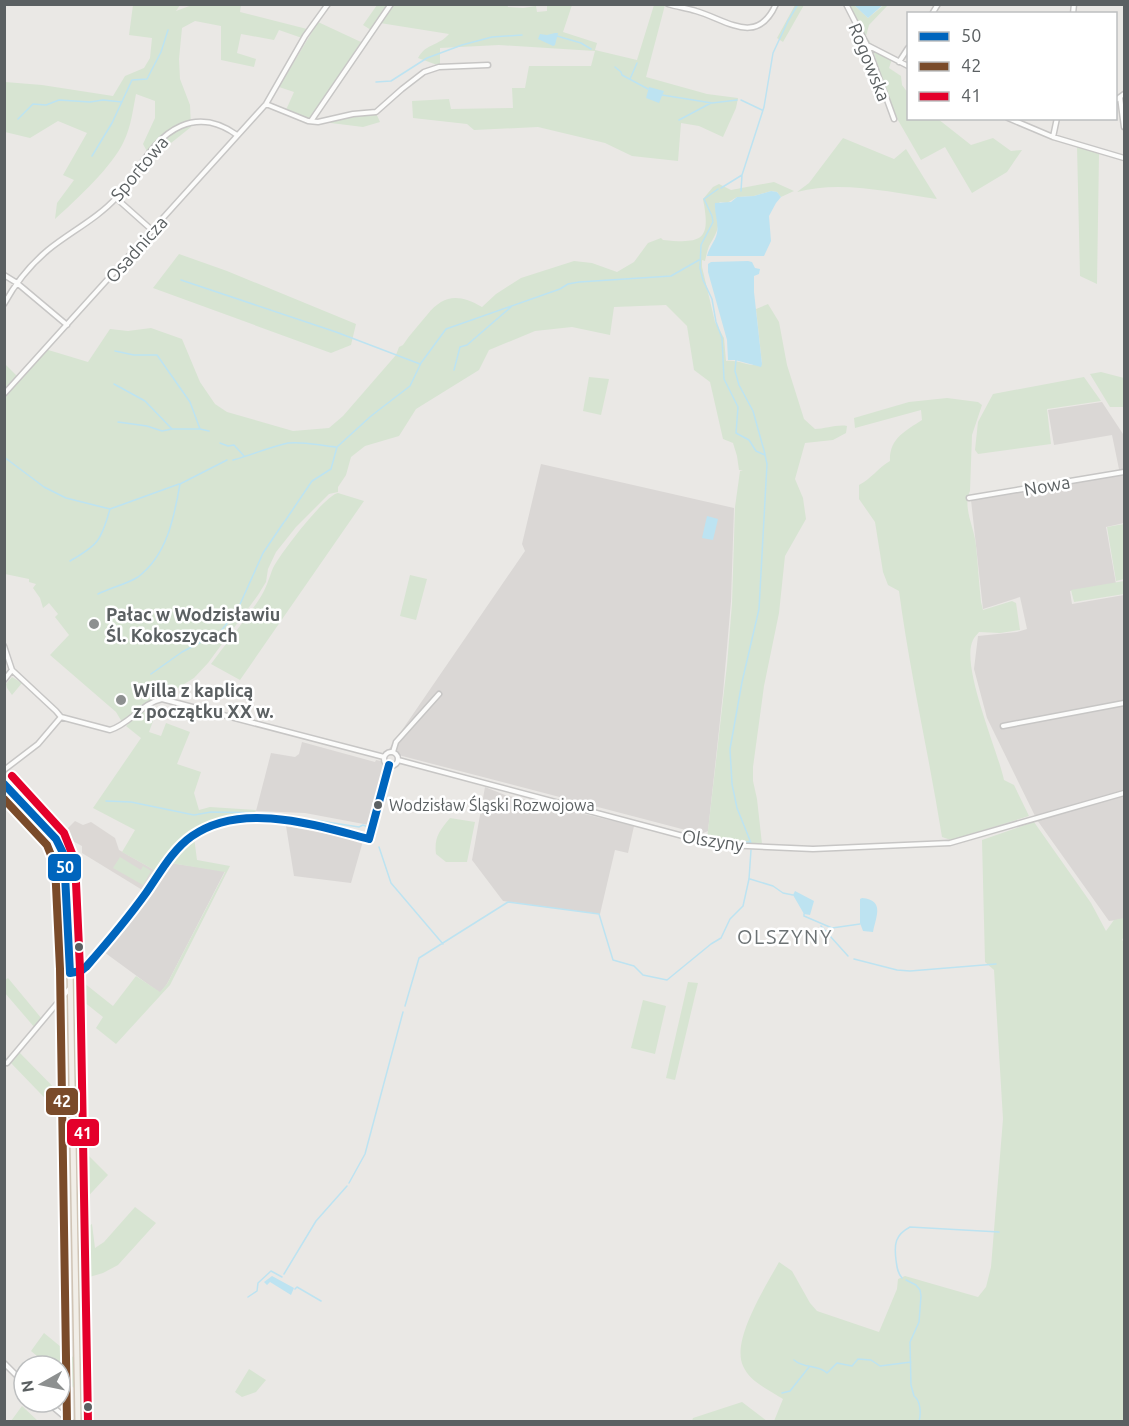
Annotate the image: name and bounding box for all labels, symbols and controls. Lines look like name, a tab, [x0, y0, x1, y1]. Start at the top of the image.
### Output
legend	[907, 12, 1117, 120]
street label: Rogowska	[845, 20, 895, 104]
text: 50	[961, 25, 981, 45]
text: 42	[961, 55, 981, 75]
text: 41	[961, 85, 981, 105]
street label: Sportowa	[106, 132, 172, 204]
street label: Osadnicza	[101, 212, 171, 286]
street label: Nowa	[1022, 471, 1072, 499]
place label: Pałac w Wodzisławiu Śl. Kokoszycach	[106, 604, 280, 645]
marker: Pałac w Wodzisławiu Śl. Kokoszycach	[87, 617, 101, 631]
place label: Willa z kaplicą z początku XX w.	[133, 680, 274, 722]
marker: Willa z kaplicą z początku XX w.	[114, 693, 128, 707]
place label: Wodzisław Śląski Rozwojowa	[389, 795, 595, 814]
marker: Wodzisław Śląski Rozwojowa	[372, 799, 384, 811]
street label: Olszyny	[681, 825, 746, 855]
line badge: 50	[47, 853, 82, 882]
text: 50	[56, 858, 74, 876]
district label: OLSZYNY	[737, 925, 833, 948]
unlabelled marker	[73, 941, 85, 953]
line badge: 42	[45, 1087, 79, 1116]
text: 42	[53, 1092, 71, 1110]
line badge: 41	[66, 1118, 100, 1147]
text: 41	[74, 1124, 92, 1142]
north arrow	[12, 1354, 72, 1414]
text: N	[17, 1379, 37, 1394]
unlabelled marker	[82, 1401, 94, 1413]

